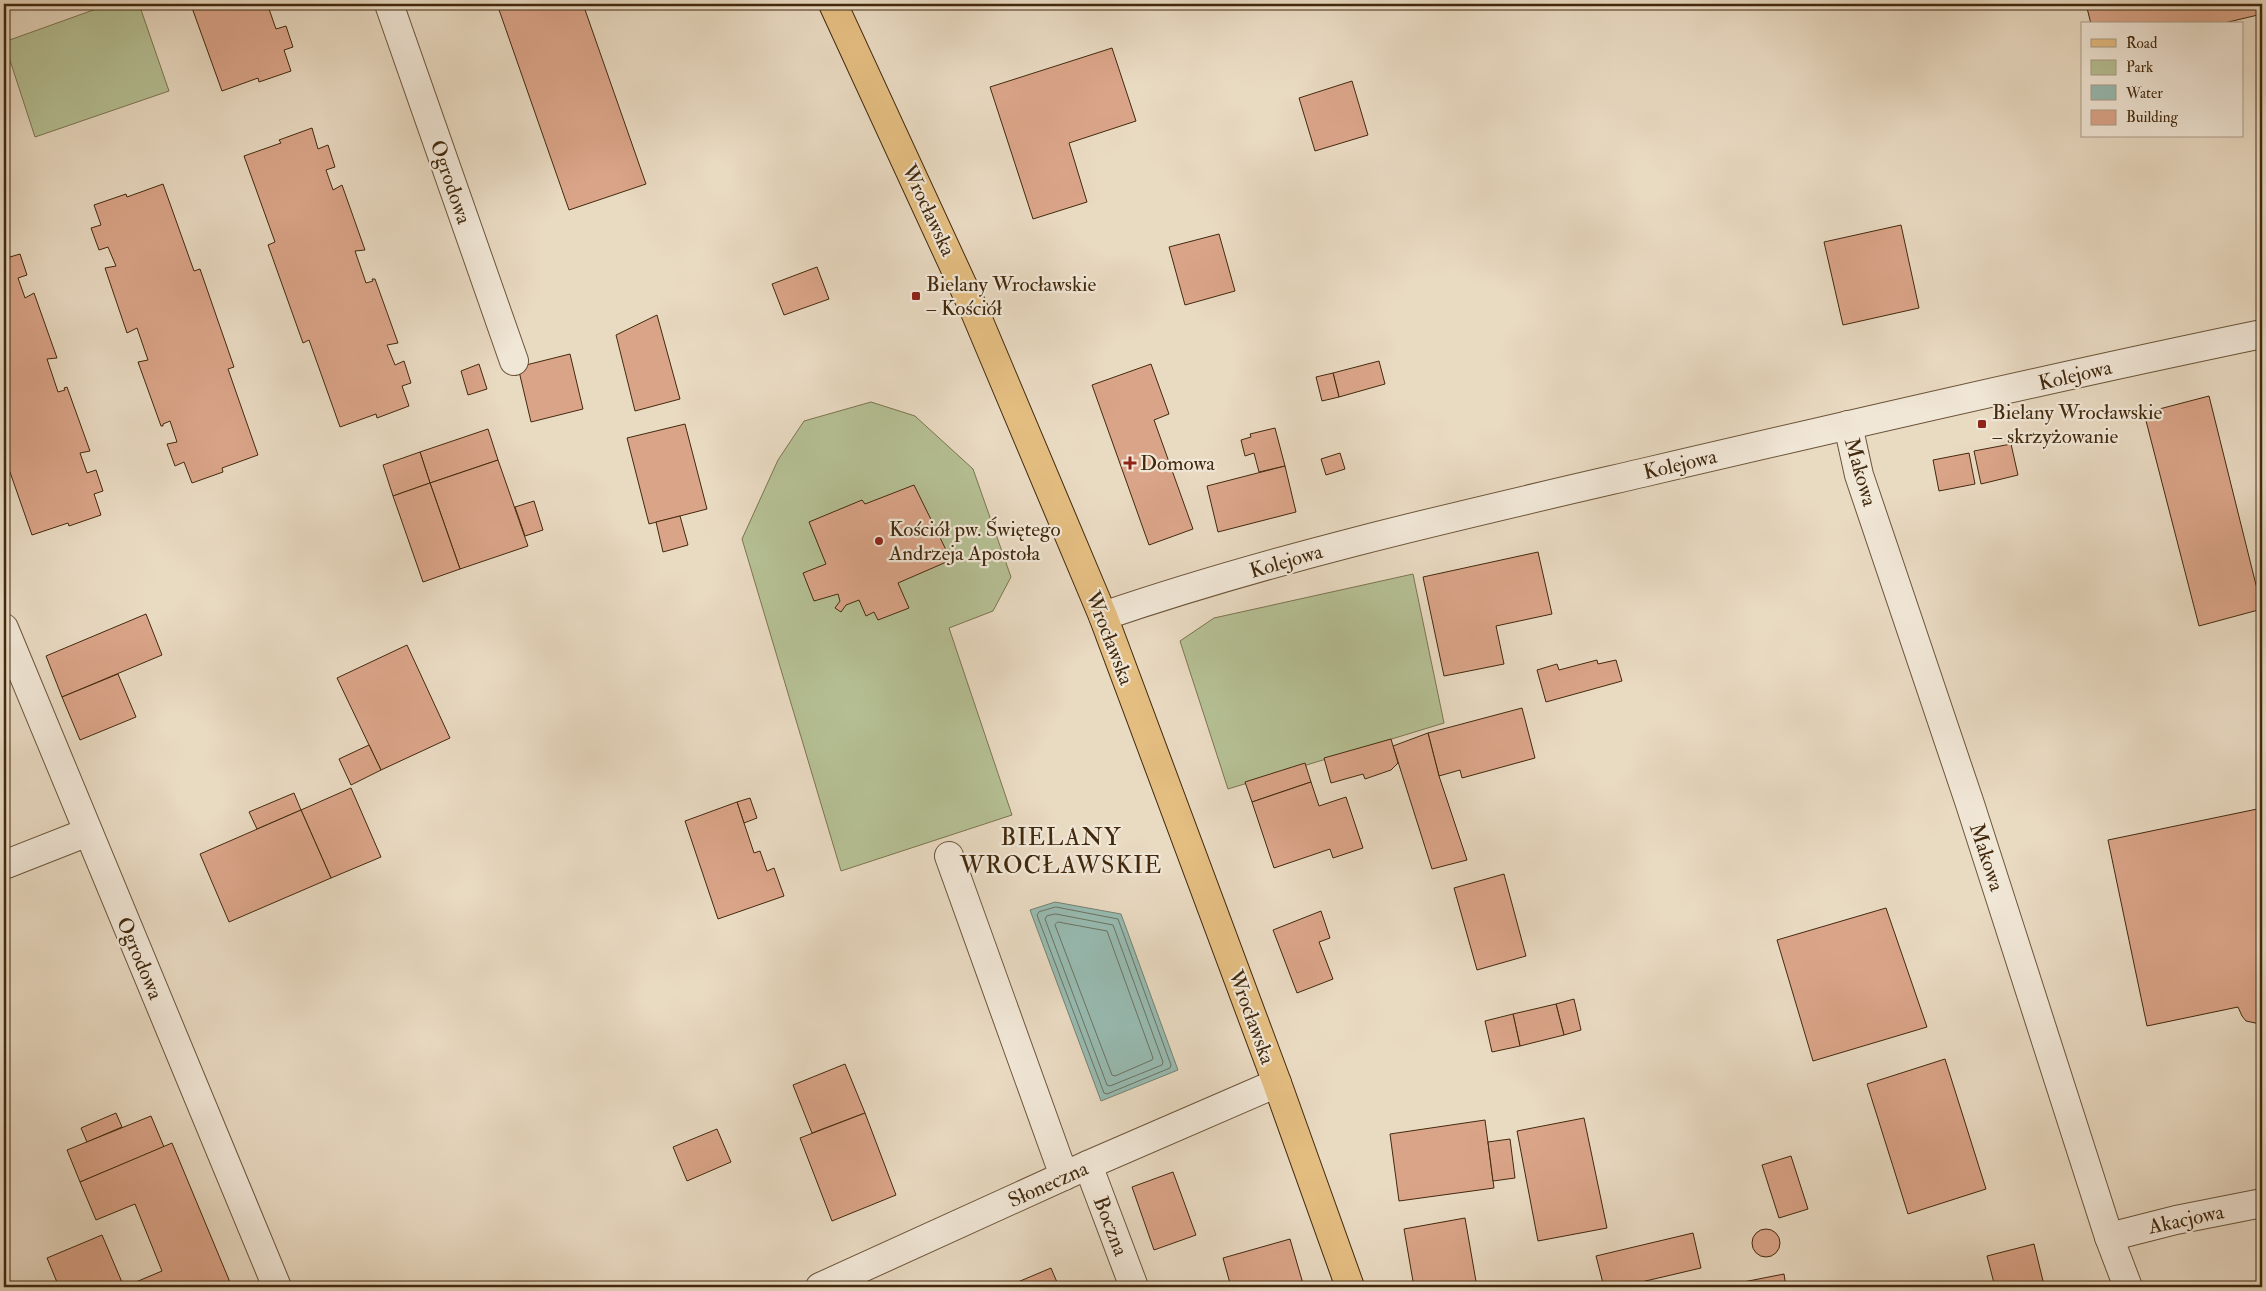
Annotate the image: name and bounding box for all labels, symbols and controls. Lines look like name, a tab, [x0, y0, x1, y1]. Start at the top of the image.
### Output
legend	[2081, 22, 2244, 138]
text: Road	[2126, 34, 2158, 53]
text: Park	[2126, 58, 2153, 77]
text: Water	[2125, 84, 2163, 103]
text: Building	[2126, 108, 2178, 127]
street label: Ogrodowa	[424, 137, 478, 228]
street label: Wrocławska	[895, 159, 962, 261]
place label: Bielany Wrocławskie – Kościół	[926, 271, 1097, 322]
marker: Bielany Wrocławskie – Kościół	[910, 290, 922, 302]
street label: Kolejowa	[2036, 354, 2115, 397]
place label: Bielany Wrocławskie – skrzyżowanie	[1992, 399, 2163, 450]
marker: Bielany Wrocławskie – skrzyżowanie	[1976, 418, 1988, 430]
street label: Makowa	[1838, 435, 1883, 510]
street label: Kolejowa	[1641, 443, 1720, 486]
place label: Domowa	[1140, 450, 1215, 477]
marker: Domowa	[1124, 457, 1136, 469]
place label: Kościół pw. Świętego Andrzeja Apostoła	[888, 516, 1061, 567]
marker: Kościół pw. Świętego Andrzeja Apostoła	[873, 535, 885, 547]
street label: Kolejowa	[1246, 538, 1326, 585]
street label: Wrocławska	[1079, 586, 1140, 689]
street label: Makowa	[1963, 820, 2010, 895]
district label: BIELANY WROCŁAWSKIE	[959, 822, 1162, 881]
street label: Ogrodowa	[110, 913, 169, 1004]
street label: Wrocławska	[1222, 965, 1281, 1068]
street label: Słoneczna	[1004, 1155, 1093, 1214]
street label: Boczna	[1087, 1192, 1134, 1260]
street label: Akacjowa	[2145, 1198, 2227, 1241]

